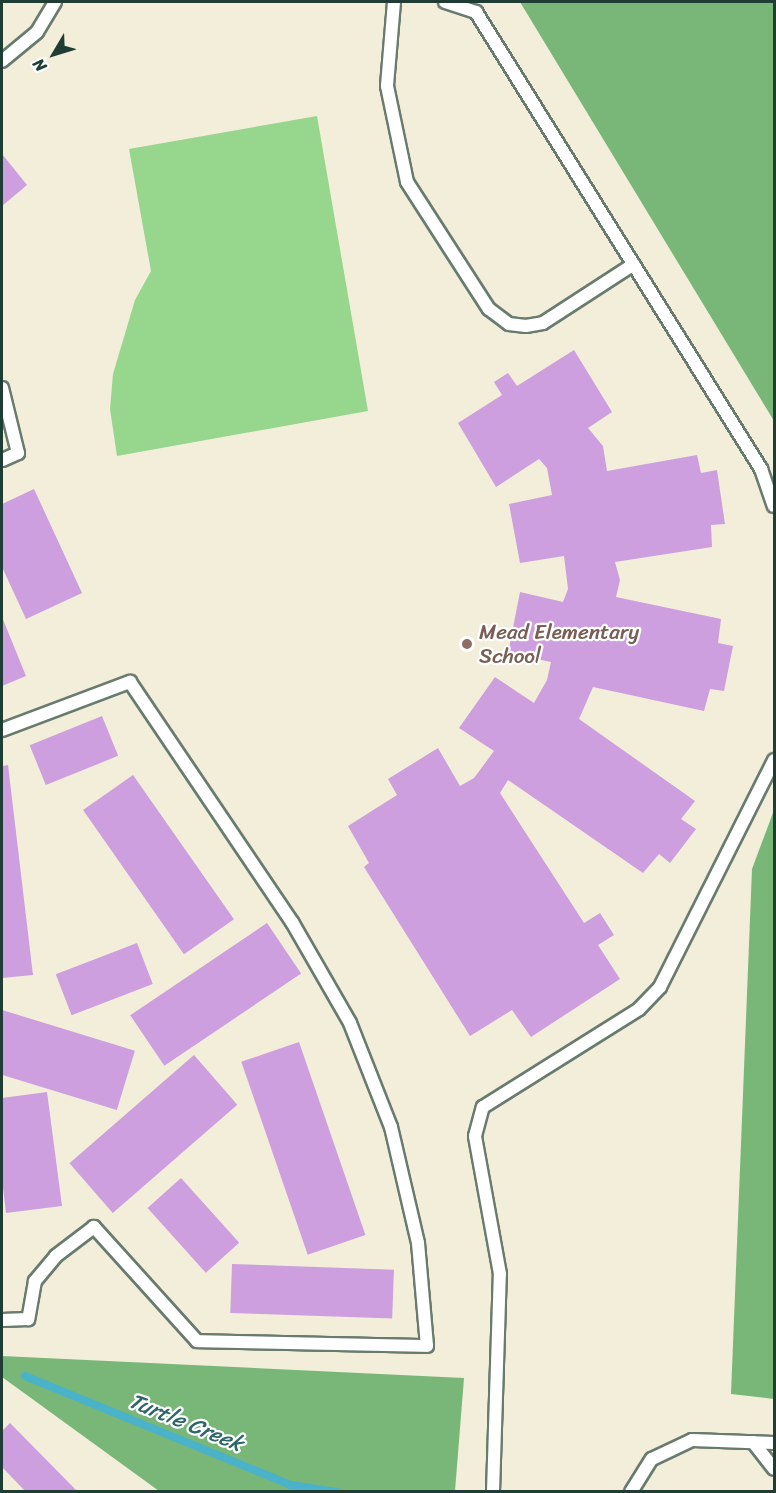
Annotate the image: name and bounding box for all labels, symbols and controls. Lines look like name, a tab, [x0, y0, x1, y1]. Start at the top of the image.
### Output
north arrow	[24, 24, 84, 84]
text: N	[25, 52, 54, 79]
place label: Mead Elementary School	[479, 619, 640, 669]
marker: Mead Elementary School	[460, 637, 474, 651]
water label: Turtle Creek	[125, 1387, 247, 1457]

